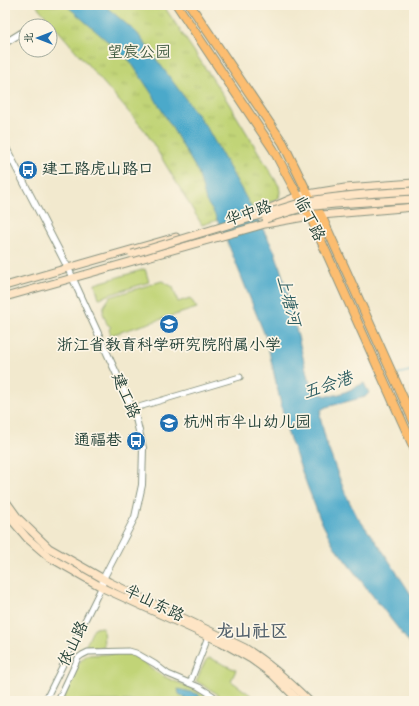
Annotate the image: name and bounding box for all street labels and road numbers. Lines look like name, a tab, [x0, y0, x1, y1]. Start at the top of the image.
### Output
street label: 临丁路	[287, 192, 331, 246]
street label: 华中路	[222, 195, 276, 233]
street label: 建工路	[105, 369, 145, 423]
street label: 半山东路	[120, 579, 188, 629]
street label: 依山路	[53, 617, 95, 671]

